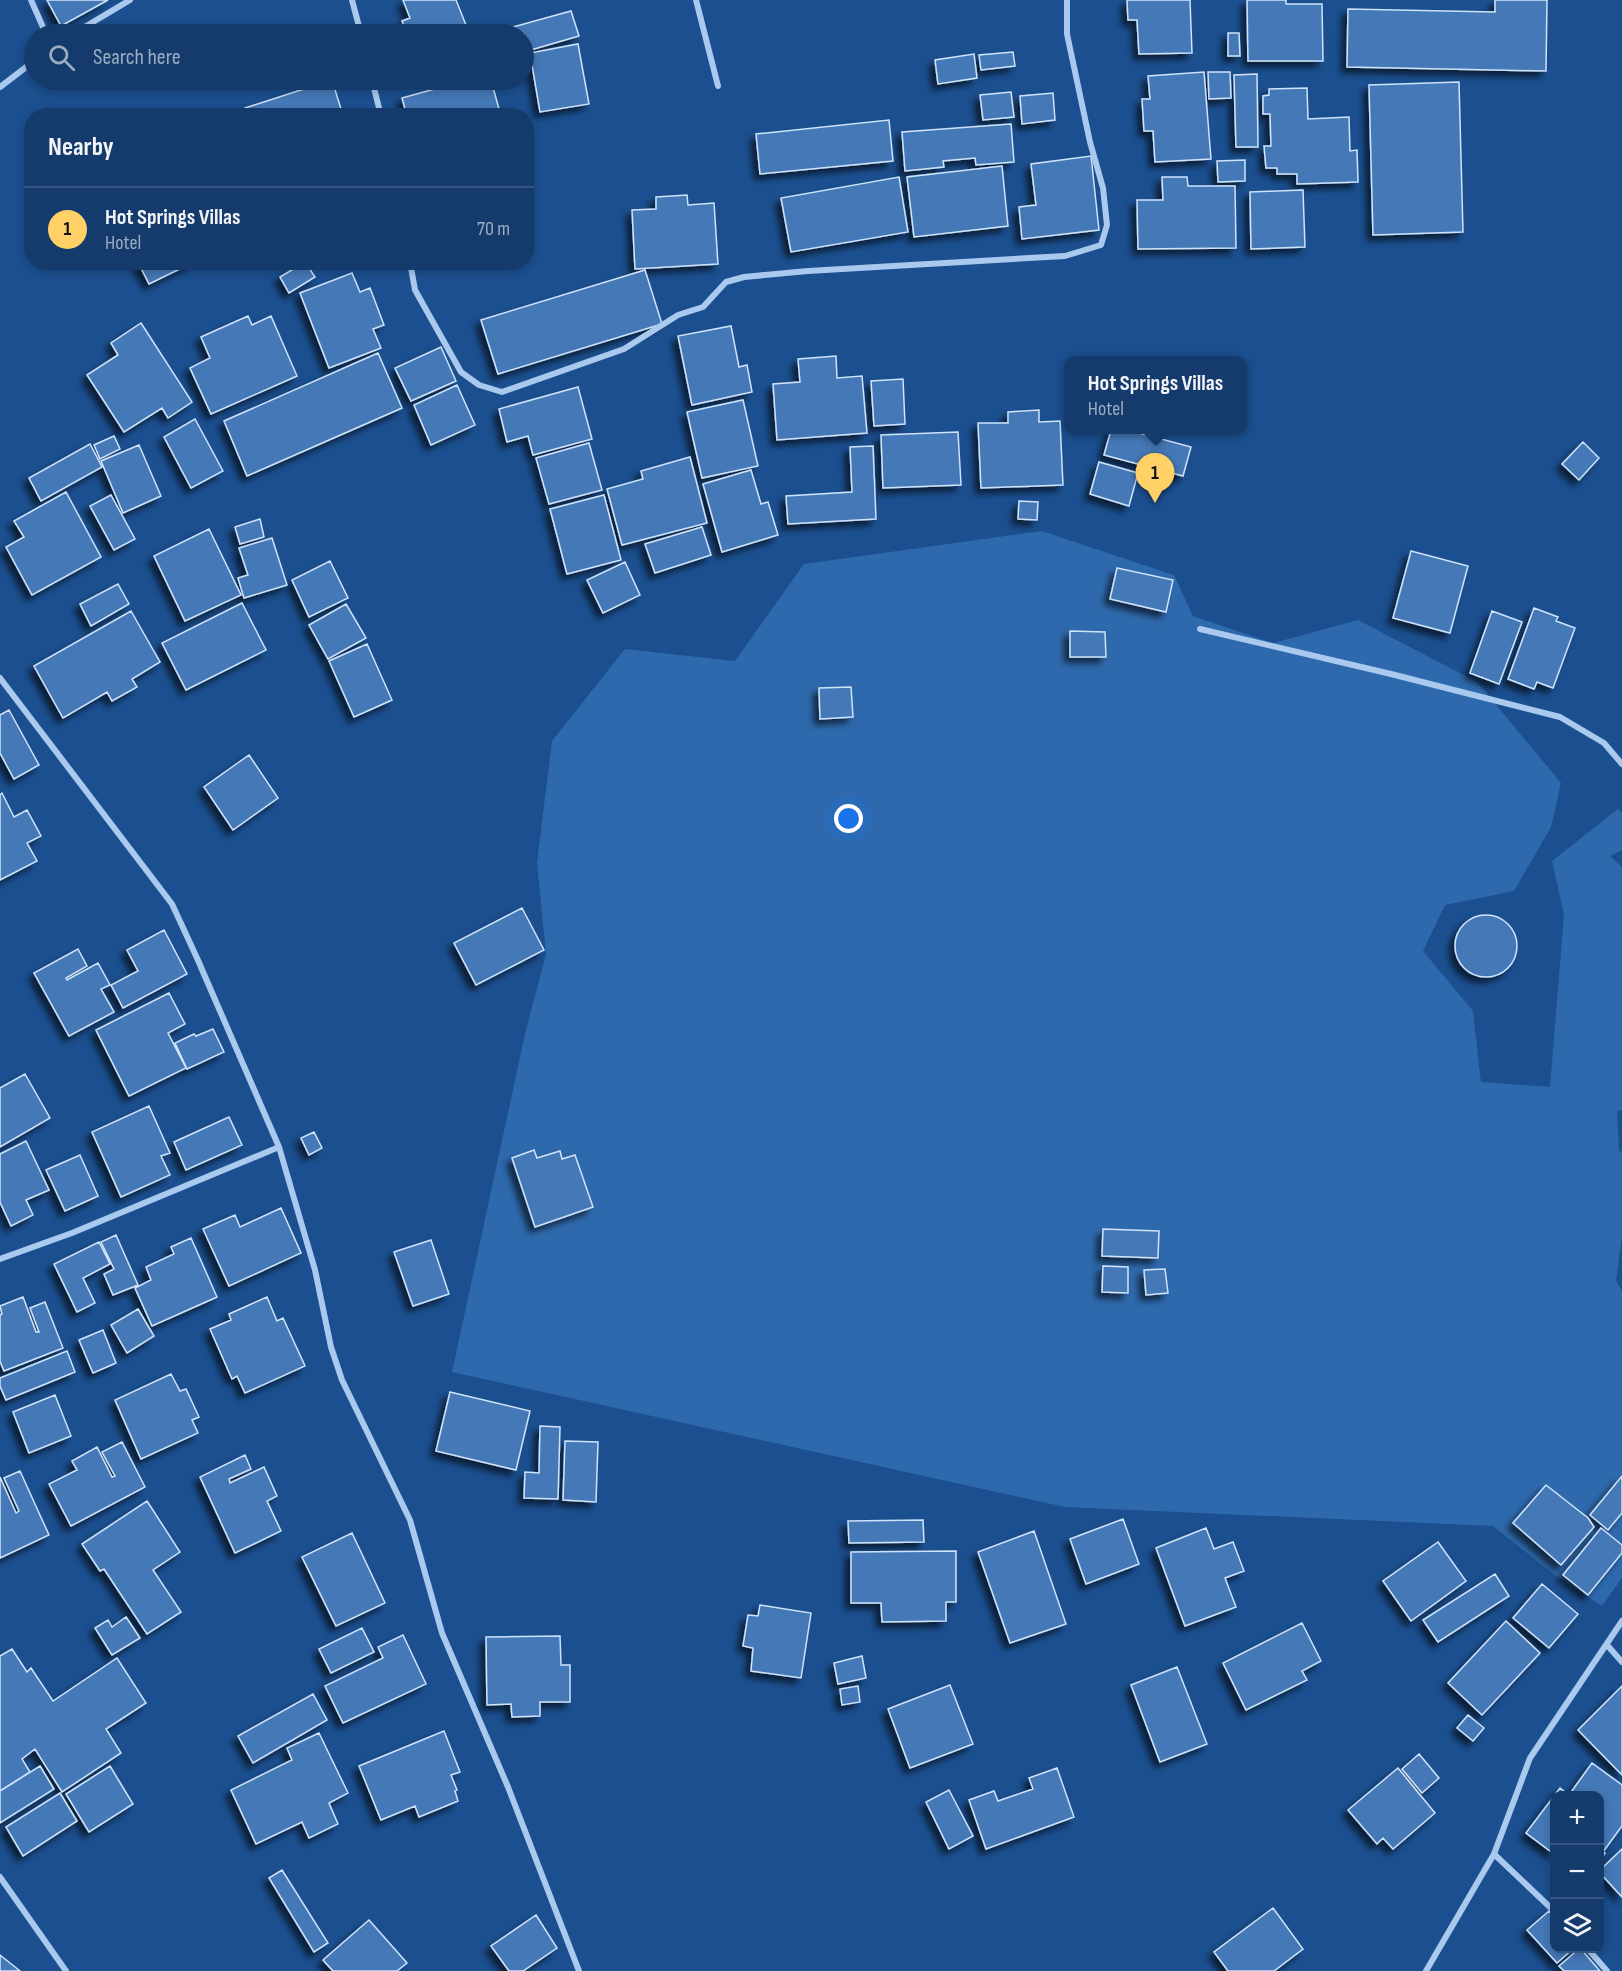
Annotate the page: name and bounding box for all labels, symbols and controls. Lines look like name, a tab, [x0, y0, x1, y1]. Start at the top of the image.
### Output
search box	[24, 24, 534, 90]
icon: search	[45, 41, 78, 74]
text: Search here	[93, 44, 180, 71]
text: Nearby	[48, 132, 114, 163]
text: Hot Springs Villas	[105, 204, 240, 231]
text: 1	[64, 217, 71, 241]
text: 70 m	[477, 217, 510, 241]
text: Hotel	[105, 231, 141, 255]
popup	[1064, 356, 1247, 434]
text: Hot Springs Villas	[1088, 370, 1223, 397]
text: Hotel	[1088, 397, 1124, 421]
pin: 1	[1136, 454, 1174, 503]
your location	[834, 804, 863, 833]
map controls	[1550, 1791, 1604, 1953]
button: +	[1550, 1791, 1604, 1845]
button: −	[1550, 1845, 1604, 1899]
button: layers	[1550, 1899, 1604, 1953]

